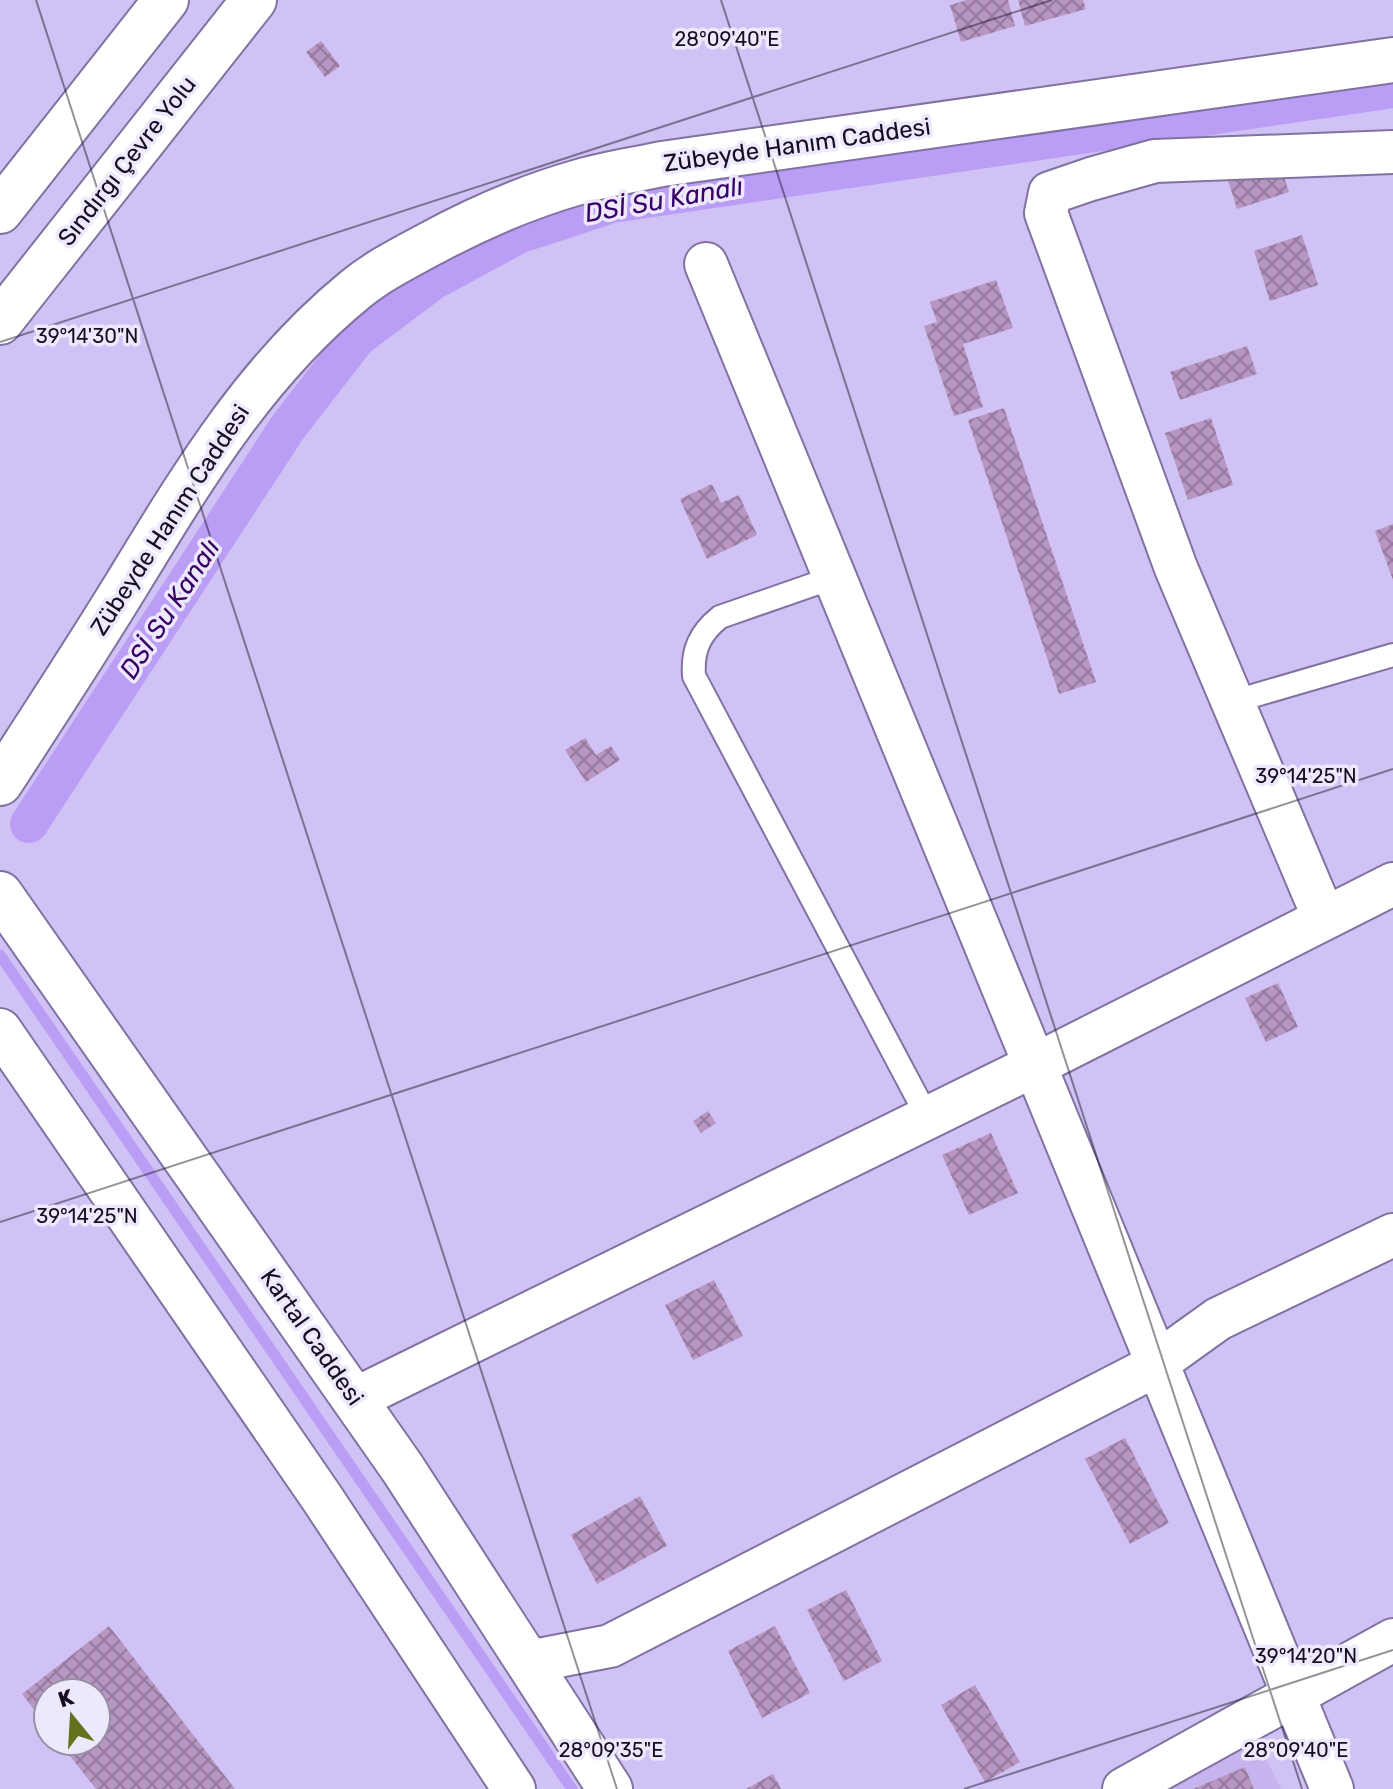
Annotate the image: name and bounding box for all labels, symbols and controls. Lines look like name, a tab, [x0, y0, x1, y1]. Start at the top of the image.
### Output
text: 28°09'40"E	[675, 27, 779, 51]
street label: Sındırgı Çevre Yolu	[52, 71, 202, 251]
street label: Zübeyde Hanım Caddesi	[662, 112, 932, 178]
water label: DSİ Su Kanalı	[582, 171, 746, 229]
text: 39°14'30"N	[36, 324, 138, 348]
street label: Zübeyde Hanım Caddesi	[85, 399, 255, 641]
water label: DSİ Su Kanalı	[113, 533, 227, 685]
text: 39°14'25"N	[1255, 764, 1357, 788]
text: 39°14'25"N	[36, 1204, 138, 1228]
street label: Kartal Caddesi	[255, 1263, 369, 1411]
text: 39°14'20"N	[1255, 1644, 1357, 1668]
north arrow	[32, 1677, 112, 1757]
text: K	[55, 1683, 77, 1714]
text: 28°09'35"E	[559, 1738, 663, 1762]
text: 28°09'40"E	[1244, 1738, 1348, 1762]

